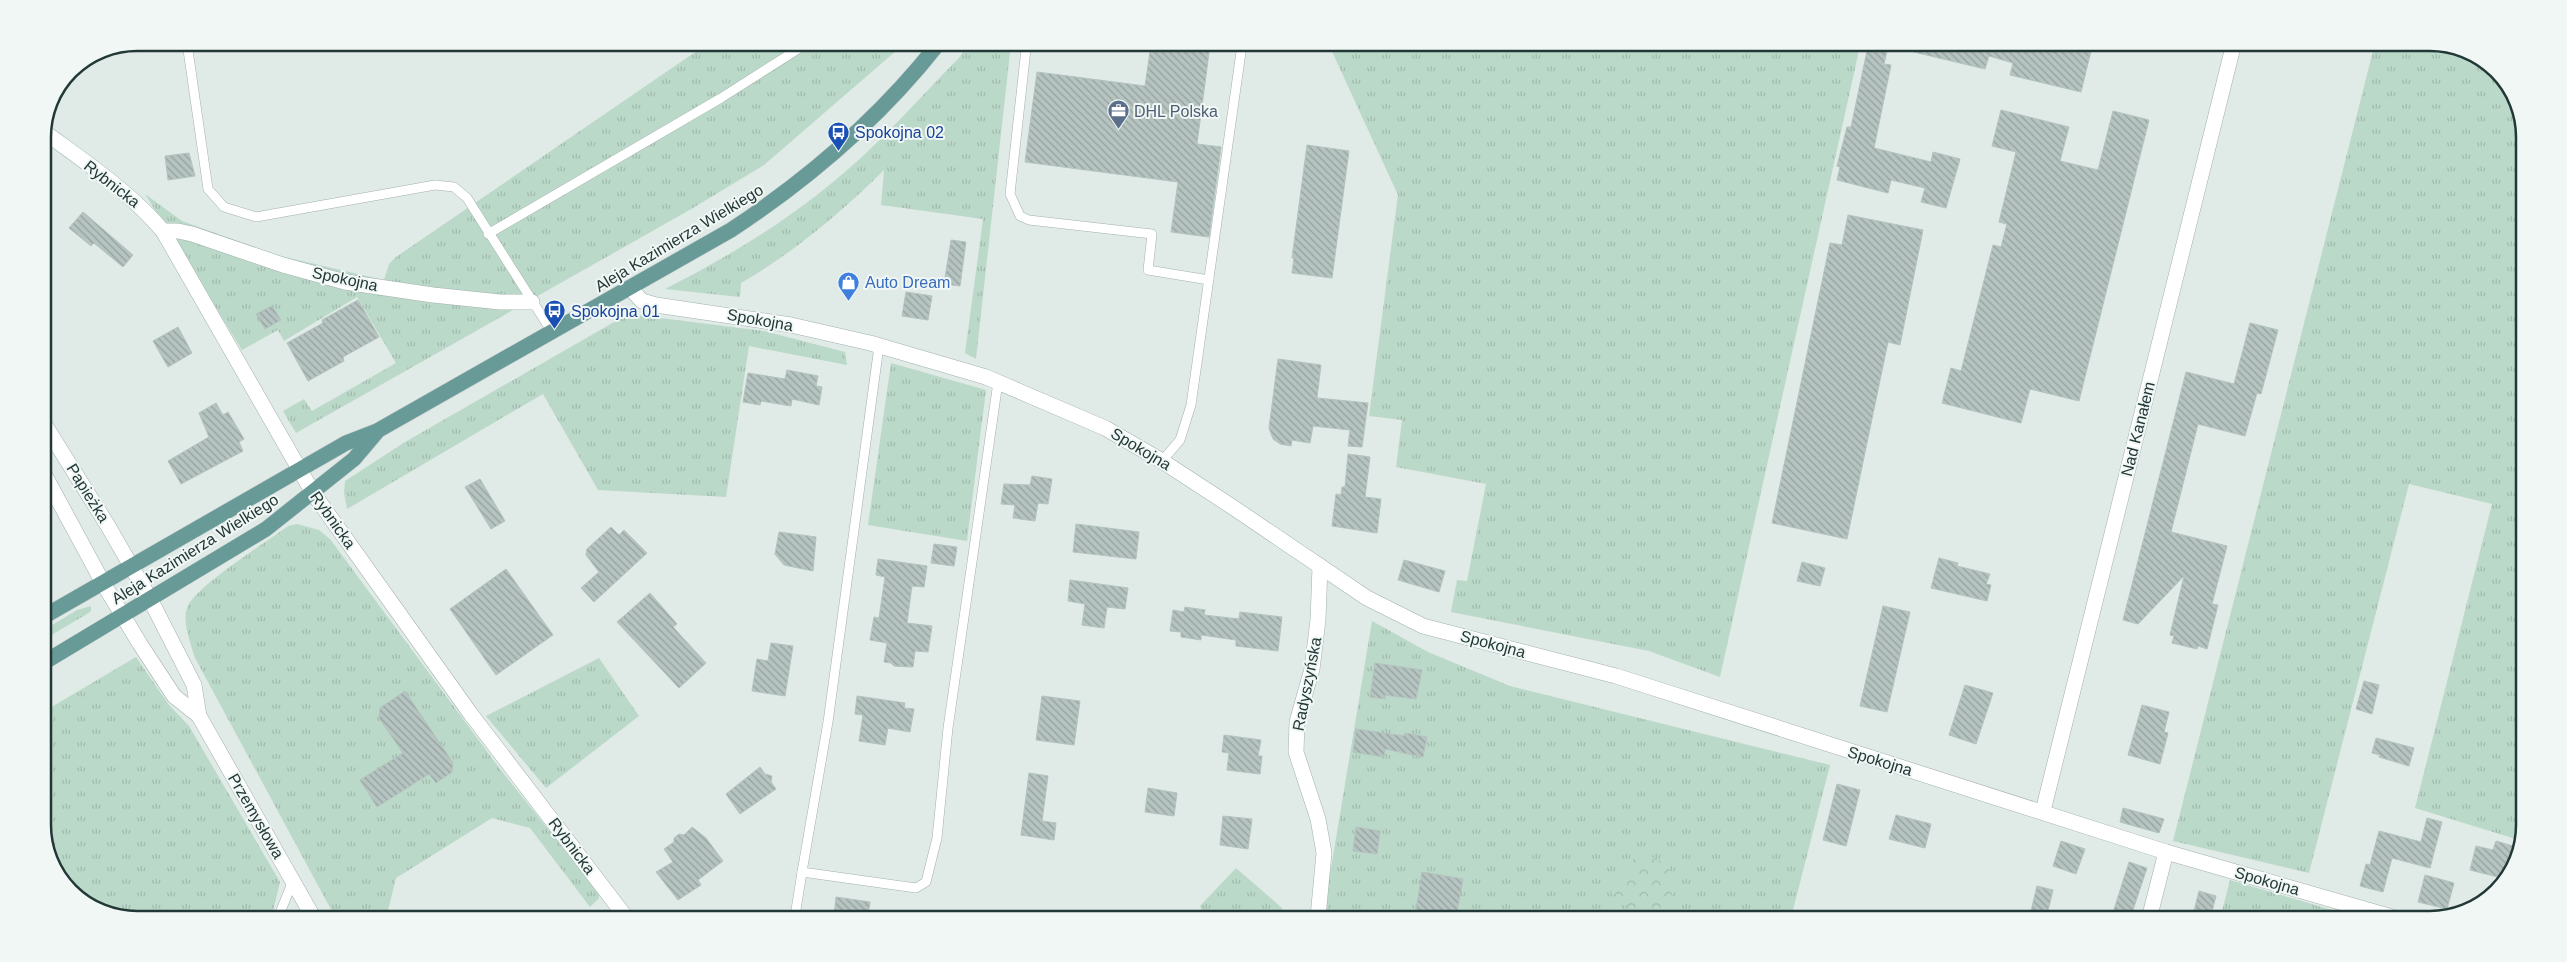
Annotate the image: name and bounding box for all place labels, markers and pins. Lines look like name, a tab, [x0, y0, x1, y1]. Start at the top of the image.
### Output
office icon: DHL Polska	[1106, 99, 1130, 130]
place label: DHL Polska	[1134, 103, 1218, 120]
bus stop icon: Spokojna 02	[827, 120, 851, 151]
place label: Spokojna 02	[855, 124, 944, 141]
shop icon: Auto Dream	[837, 270, 861, 301]
place label: Auto Dream	[865, 274, 950, 291]
bus stop icon: Spokojna 01	[543, 299, 567, 330]
place label: Spokojna 01	[571, 303, 660, 320]

